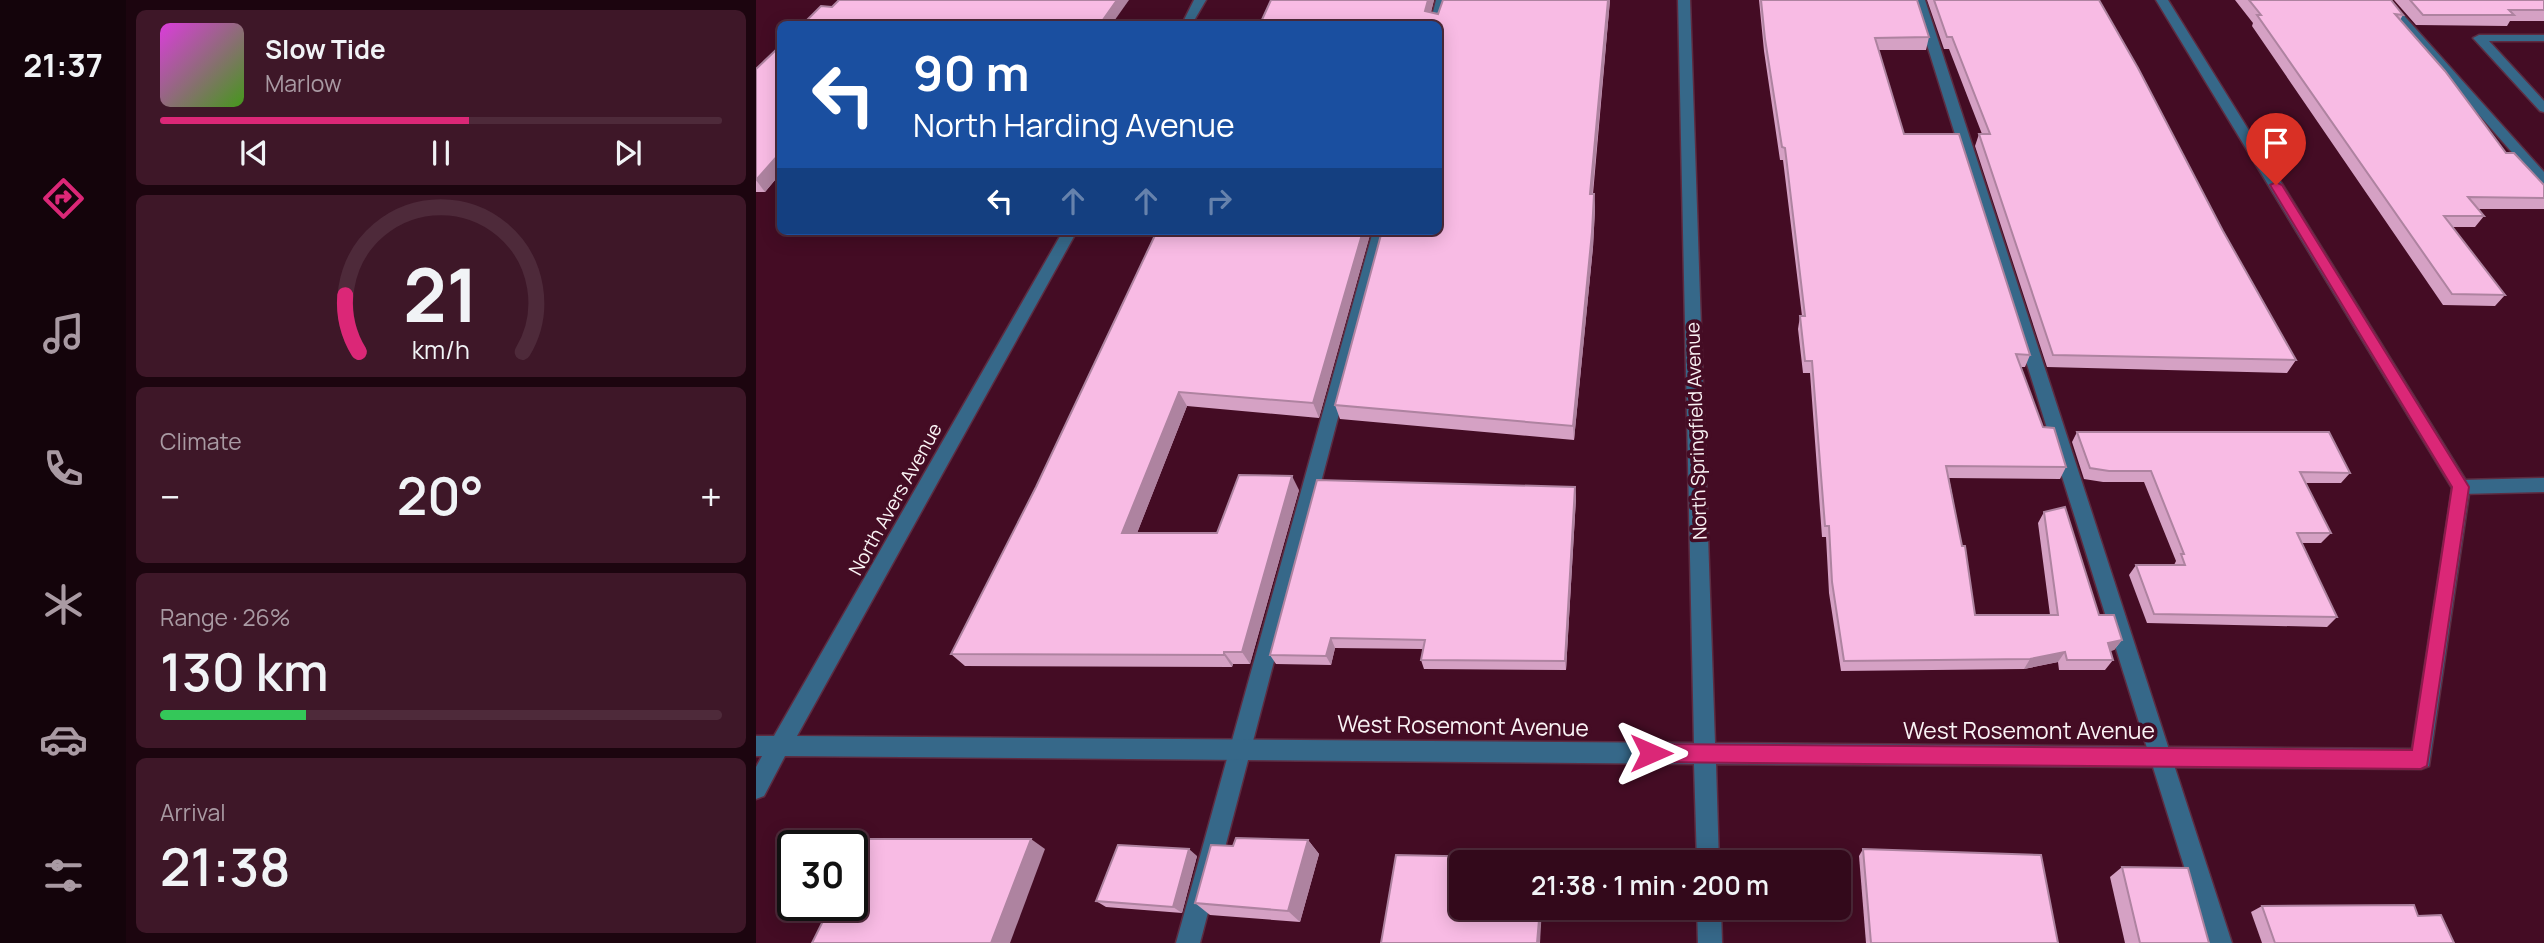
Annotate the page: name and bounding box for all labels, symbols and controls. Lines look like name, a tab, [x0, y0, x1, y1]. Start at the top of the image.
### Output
text: Slow Tide	[265, 31, 386, 67]
text: 90 m	[913, 39, 1030, 106]
text: 21:37	[23, 43, 103, 87]
icon: left	[798, 49, 889, 140]
text: Marlow	[265, 67, 342, 99]
text: North Harding Avenue	[913, 103, 1235, 147]
pin	[2246, 113, 2306, 185]
icon: arrive	[2257, 124, 2295, 162]
icon: previous	[235, 134, 273, 172]
icon: pause	[422, 134, 460, 172]
icon: next	[609, 134, 647, 172]
icon: directions	[39, 174, 88, 223]
icon: left	[981, 182, 1019, 220]
icon: ahead	[1054, 182, 1092, 220]
icon: ahead	[1127, 182, 1165, 220]
icon: right	[1200, 182, 1238, 220]
text: 21	[403, 245, 479, 345]
icon: music	[39, 309, 88, 358]
street label: North Springfield Avenue	[1679, 322, 1713, 540]
text: km/h	[412, 332, 470, 367]
street label: North Avers Avenue	[842, 418, 948, 580]
text: Climate	[160, 425, 242, 457]
icon: phone	[39, 444, 88, 493]
text: 20°	[397, 460, 484, 531]
text: −	[160, 470, 181, 522]
text: +	[700, 470, 722, 522]
icon: climate	[39, 580, 88, 629]
text: Range · 26%	[160, 601, 291, 633]
text: 130 km	[160, 636, 329, 707]
street label: West Rosemont Avenue	[1337, 707, 1589, 743]
street label: West Rosemont Avenue	[1903, 714, 2155, 746]
icon: car	[39, 715, 88, 764]
position arrow	[1614, 716, 1688, 790]
text: Arrival	[160, 796, 226, 828]
speed limit sign: 30	[777, 830, 868, 921]
text: 21:38	[160, 831, 291, 902]
icon: filters	[39, 851, 88, 900]
text: 21:38 · 1 min · 200 m	[1531, 867, 1769, 903]

